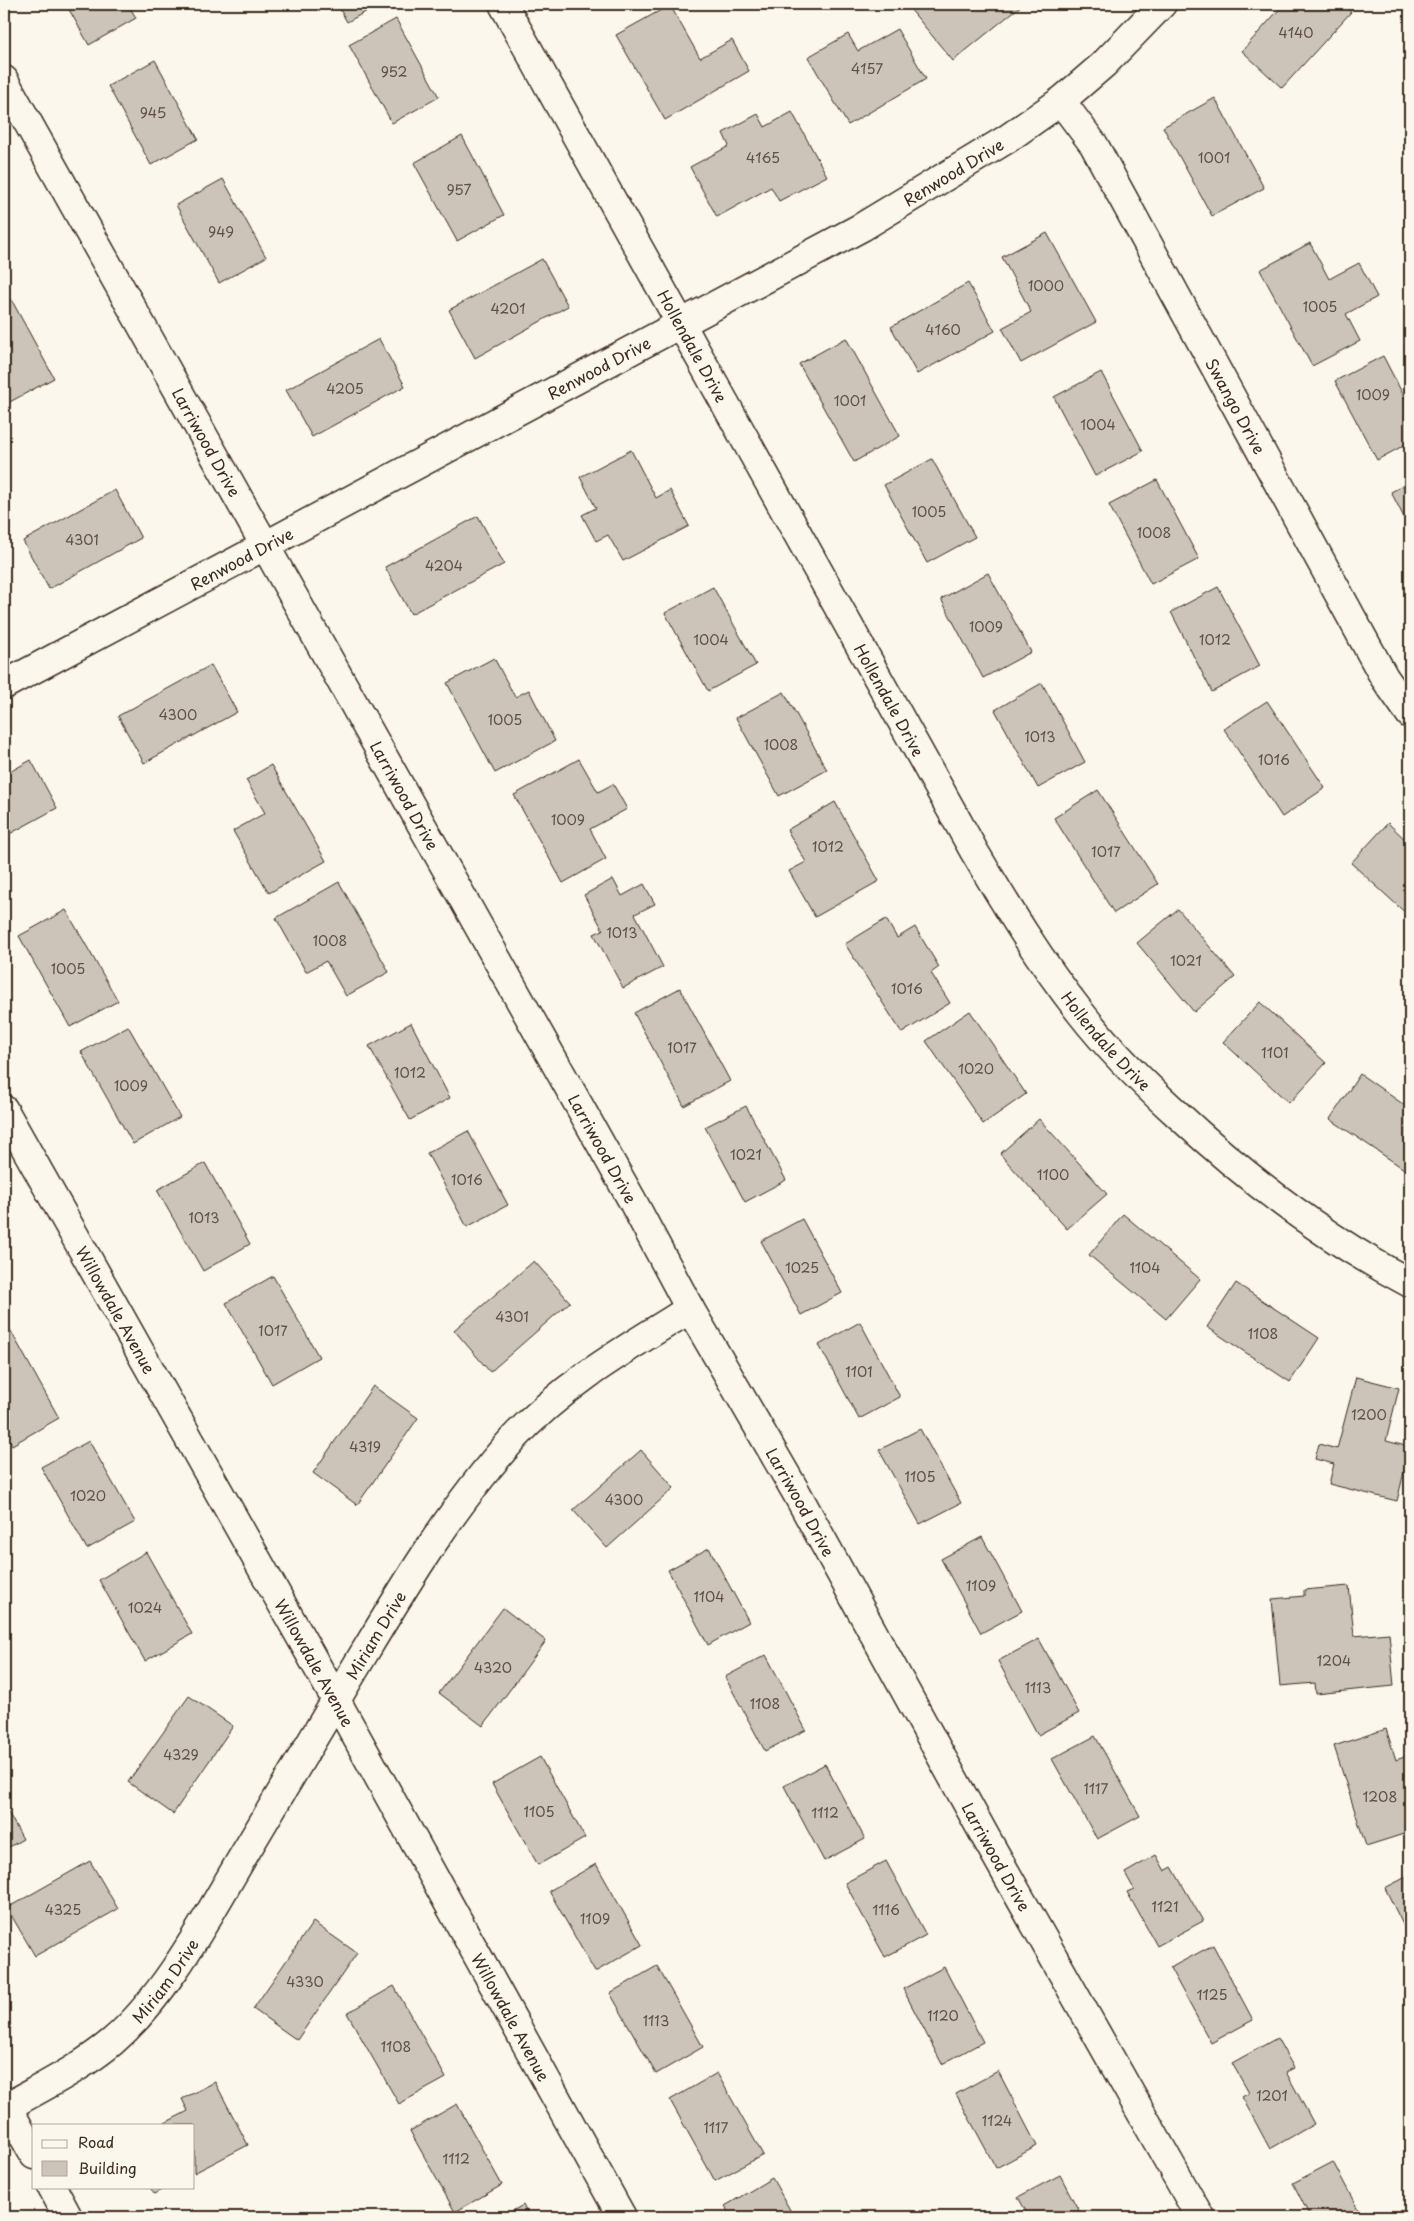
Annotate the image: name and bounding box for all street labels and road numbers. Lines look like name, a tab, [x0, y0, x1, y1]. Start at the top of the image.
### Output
street label: Renwood Drive	[898, 132, 1008, 212]
street label: Hollendale Drive	[652, 285, 734, 406]
street label: Renwood Drive	[543, 330, 655, 405]
street label: Swango Drive	[1200, 353, 1272, 458]
street label: Larriwood Drive	[167, 383, 247, 501]
street label: Renwood Drive	[185, 521, 297, 596]
street label: Hollendale Drive	[849, 639, 931, 760]
street label: Larriwood Drive	[365, 736, 445, 854]
street label: Hollendale Drive	[1056, 986, 1157, 1096]
street label: Larriwood Drive	[563, 1090, 643, 1207]
street label: Willowdale Avenue	[71, 1241, 162, 1378]
street label: Larriwood Drive	[761, 1443, 841, 1561]
street label: Miriam Drive	[339, 1586, 411, 1684]
street label: Willowdale Avenue	[269, 1594, 360, 1731]
street label: Larriwood Drive	[957, 1798, 1037, 1915]
street label: Miriam Drive	[126, 1934, 204, 2028]
street label: Willowdale Avenue	[466, 1948, 557, 2085]

